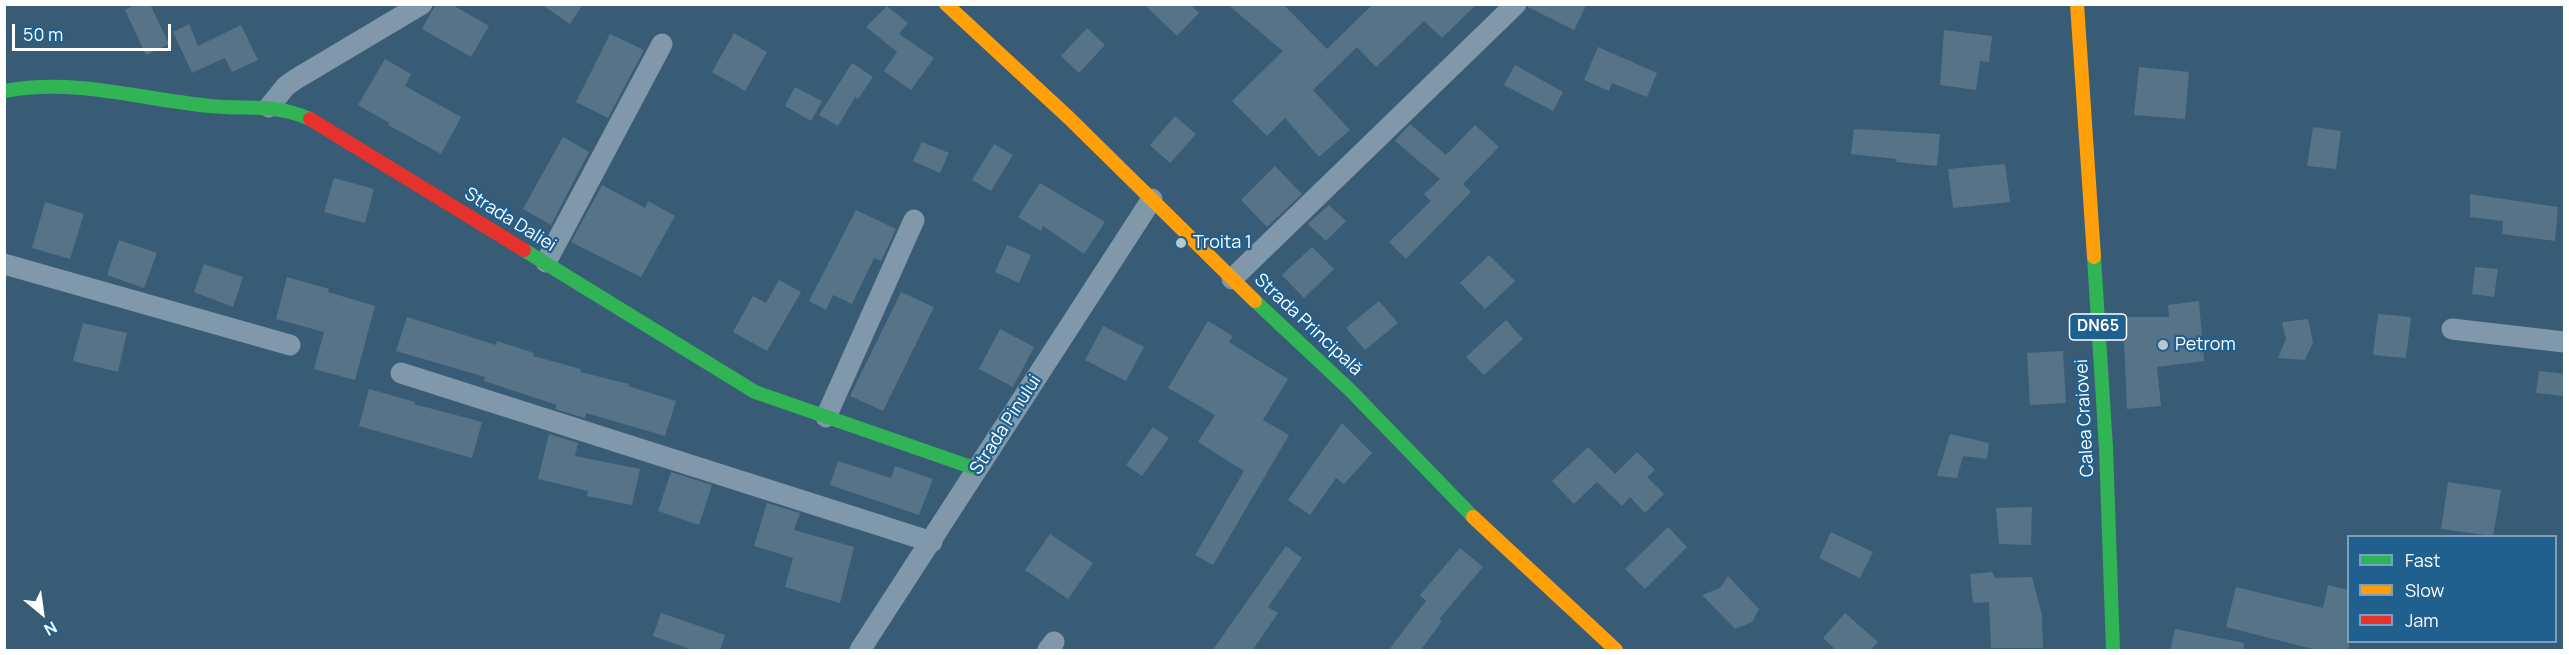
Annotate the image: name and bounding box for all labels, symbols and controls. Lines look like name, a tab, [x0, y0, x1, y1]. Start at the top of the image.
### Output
scale bar	[15, 12, 174, 50]
text: 50 m	[23, 22, 63, 46]
street label: Strada Daliei	[460, 183, 560, 257]
place label: Troita 1	[1193, 232, 1252, 254]
marker: Troita 1	[1174, 236, 1188, 250]
street label: Strada Principală	[1250, 269, 1366, 381]
road number: DN65	[2070, 314, 2126, 340]
place label: Petrom	[2175, 334, 2236, 356]
marker: Petrom	[2156, 338, 2170, 352]
street label: Calea Craiovei	[2071, 359, 2099, 477]
street label: Strada Pinului	[966, 371, 1046, 479]
legend	[2347, 535, 2557, 643]
text: Fast	[2405, 548, 2440, 572]
text: Slow	[2405, 578, 2444, 602]
north arrow	[12, 583, 72, 643]
text: Jam	[2405, 608, 2439, 632]
text: N	[40, 616, 61, 641]

